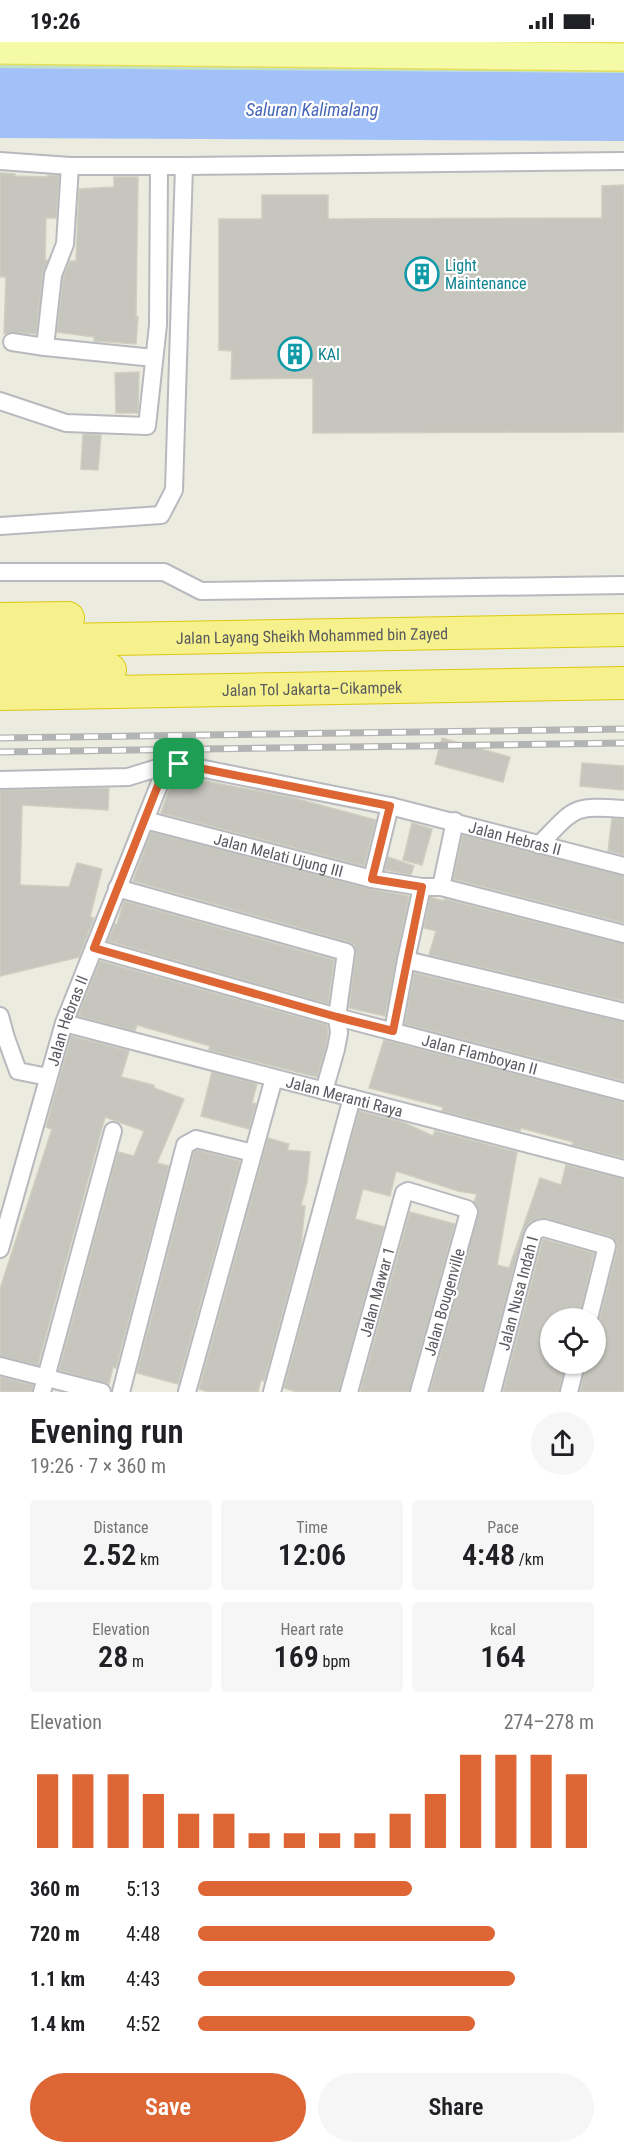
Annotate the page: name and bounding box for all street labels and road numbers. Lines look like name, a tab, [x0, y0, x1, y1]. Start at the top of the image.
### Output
street label: Jalan Layang Sheikh Mohammed bin Zayed	[176, 624, 448, 648]
street label: Jalan Tol Jakarta–Cikampek	[222, 678, 403, 700]
street label: Jalan Hebras II	[467, 818, 563, 859]
street label: Jalan Melati Ujung III	[212, 829, 345, 881]
street label: Jalan Hebras II	[43, 973, 92, 1068]
street label: Jalan Flamboyan II	[420, 1031, 539, 1079]
street label: Jalan Meranti Raya	[284, 1072, 405, 1121]
street label: Jalan Nusa Indah I	[494, 1234, 542, 1353]
street label: Jalan Mawar 1	[356, 1245, 399, 1339]
street label: Jalan Bougenville	[420, 1246, 469, 1358]

